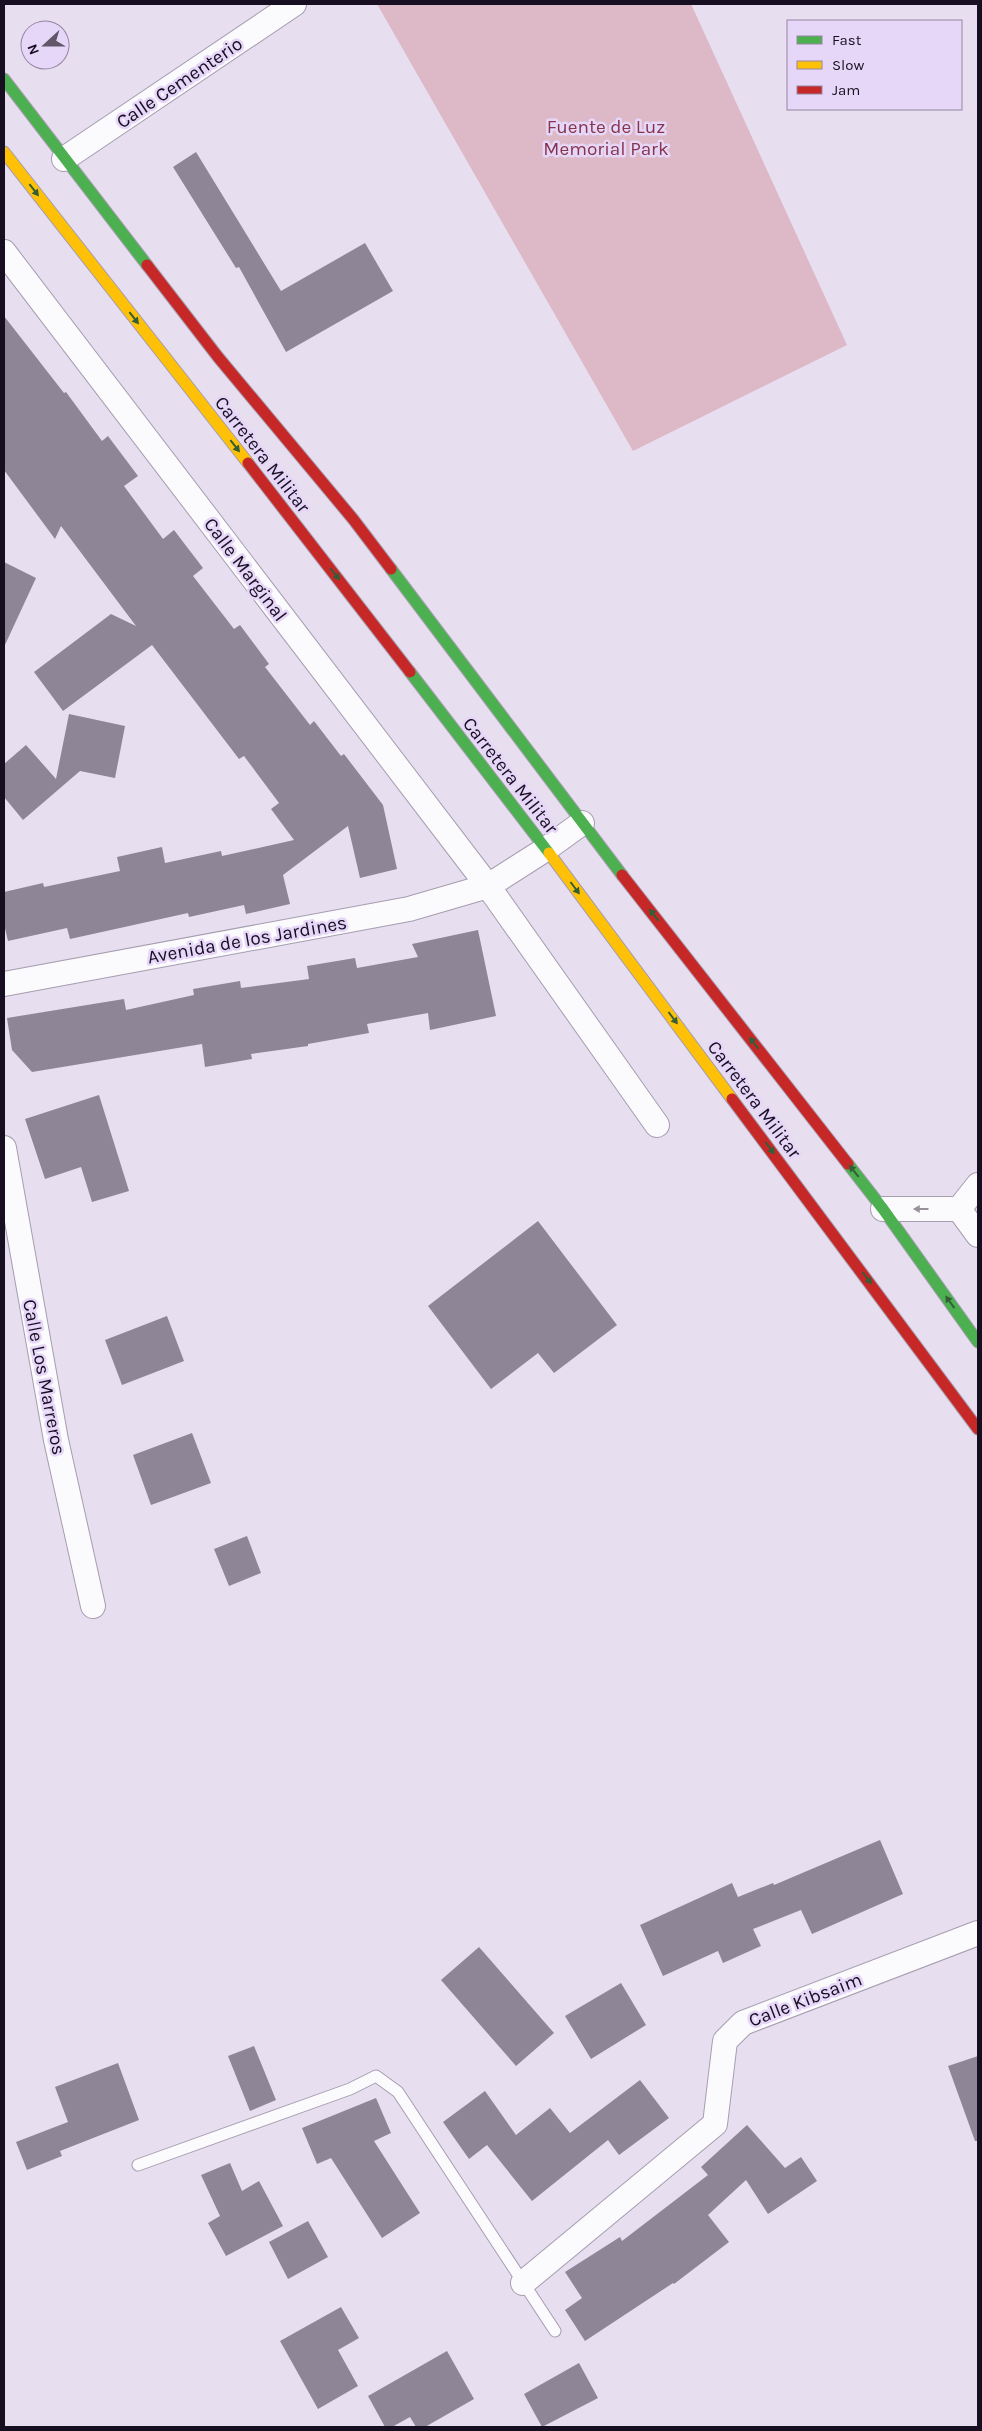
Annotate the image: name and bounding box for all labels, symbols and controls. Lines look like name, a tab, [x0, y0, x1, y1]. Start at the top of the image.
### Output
north arrow	[20, 20, 70, 70]
legend	[787, 20, 962, 110]
text: Fast	[832, 31, 862, 49]
street label: Calle Cementerio	[112, 33, 247, 133]
text: N	[24, 42, 43, 57]
text: Slow	[832, 56, 864, 74]
text: Jam	[832, 81, 860, 99]
park label: Fuente de Luz Memorial Park	[543, 116, 669, 160]
one-way arrow	[28, 183, 39, 196]
one-way arrow	[129, 311, 140, 324]
street label: Carretera Militar	[210, 392, 315, 517]
one-way arrow	[229, 439, 240, 452]
street label: Calle Marginal	[199, 514, 291, 626]
one-way arrow	[329, 567, 340, 580]
street label: Carretera Militar	[458, 713, 563, 838]
one-way arrow	[570, 881, 581, 894]
one-way arrow	[649, 908, 659, 922]
street label: Avenida de los Jardines	[146, 912, 349, 968]
one-way arrow	[668, 1011, 678, 1025]
street label: Carretera Militar	[703, 1036, 806, 1163]
one-way arrow	[748, 1037, 759, 1050]
one-way arrow	[765, 1141, 775, 1155]
one-way arrow	[848, 1165, 859, 1178]
one-way arrow	[913, 1205, 929, 1213]
one-way arrow	[862, 1271, 873, 1284]
one-way arrow	[945, 1295, 955, 1309]
street label: Calle Los Marreros	[18, 1298, 70, 1457]
street label: Calle Kibsaim	[746, 1968, 865, 2032]

